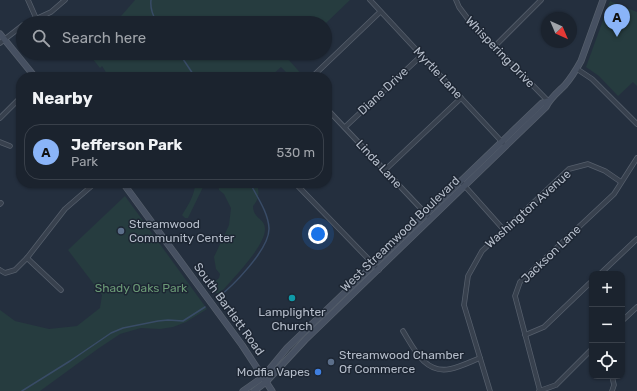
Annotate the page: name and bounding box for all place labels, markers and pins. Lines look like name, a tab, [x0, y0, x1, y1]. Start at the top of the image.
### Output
pin: A	[604, 4, 630, 37]
place label: Streamwood Community Center	[129, 217, 235, 245]
marker: Streamwood Community Center	[116, 226, 126, 236]
marker: Lamplighter Church	[287, 293, 297, 303]
place label: Lamplighter Church	[258, 305, 326, 333]
place label: Streamwood Chamber Of Commerce	[339, 348, 464, 376]
marker: Streamwood Chamber Of Commerce	[326, 357, 336, 367]
place label: Modfia Vapes	[237, 365, 310, 379]
marker: Modfia Vapes	[313, 367, 323, 377]

